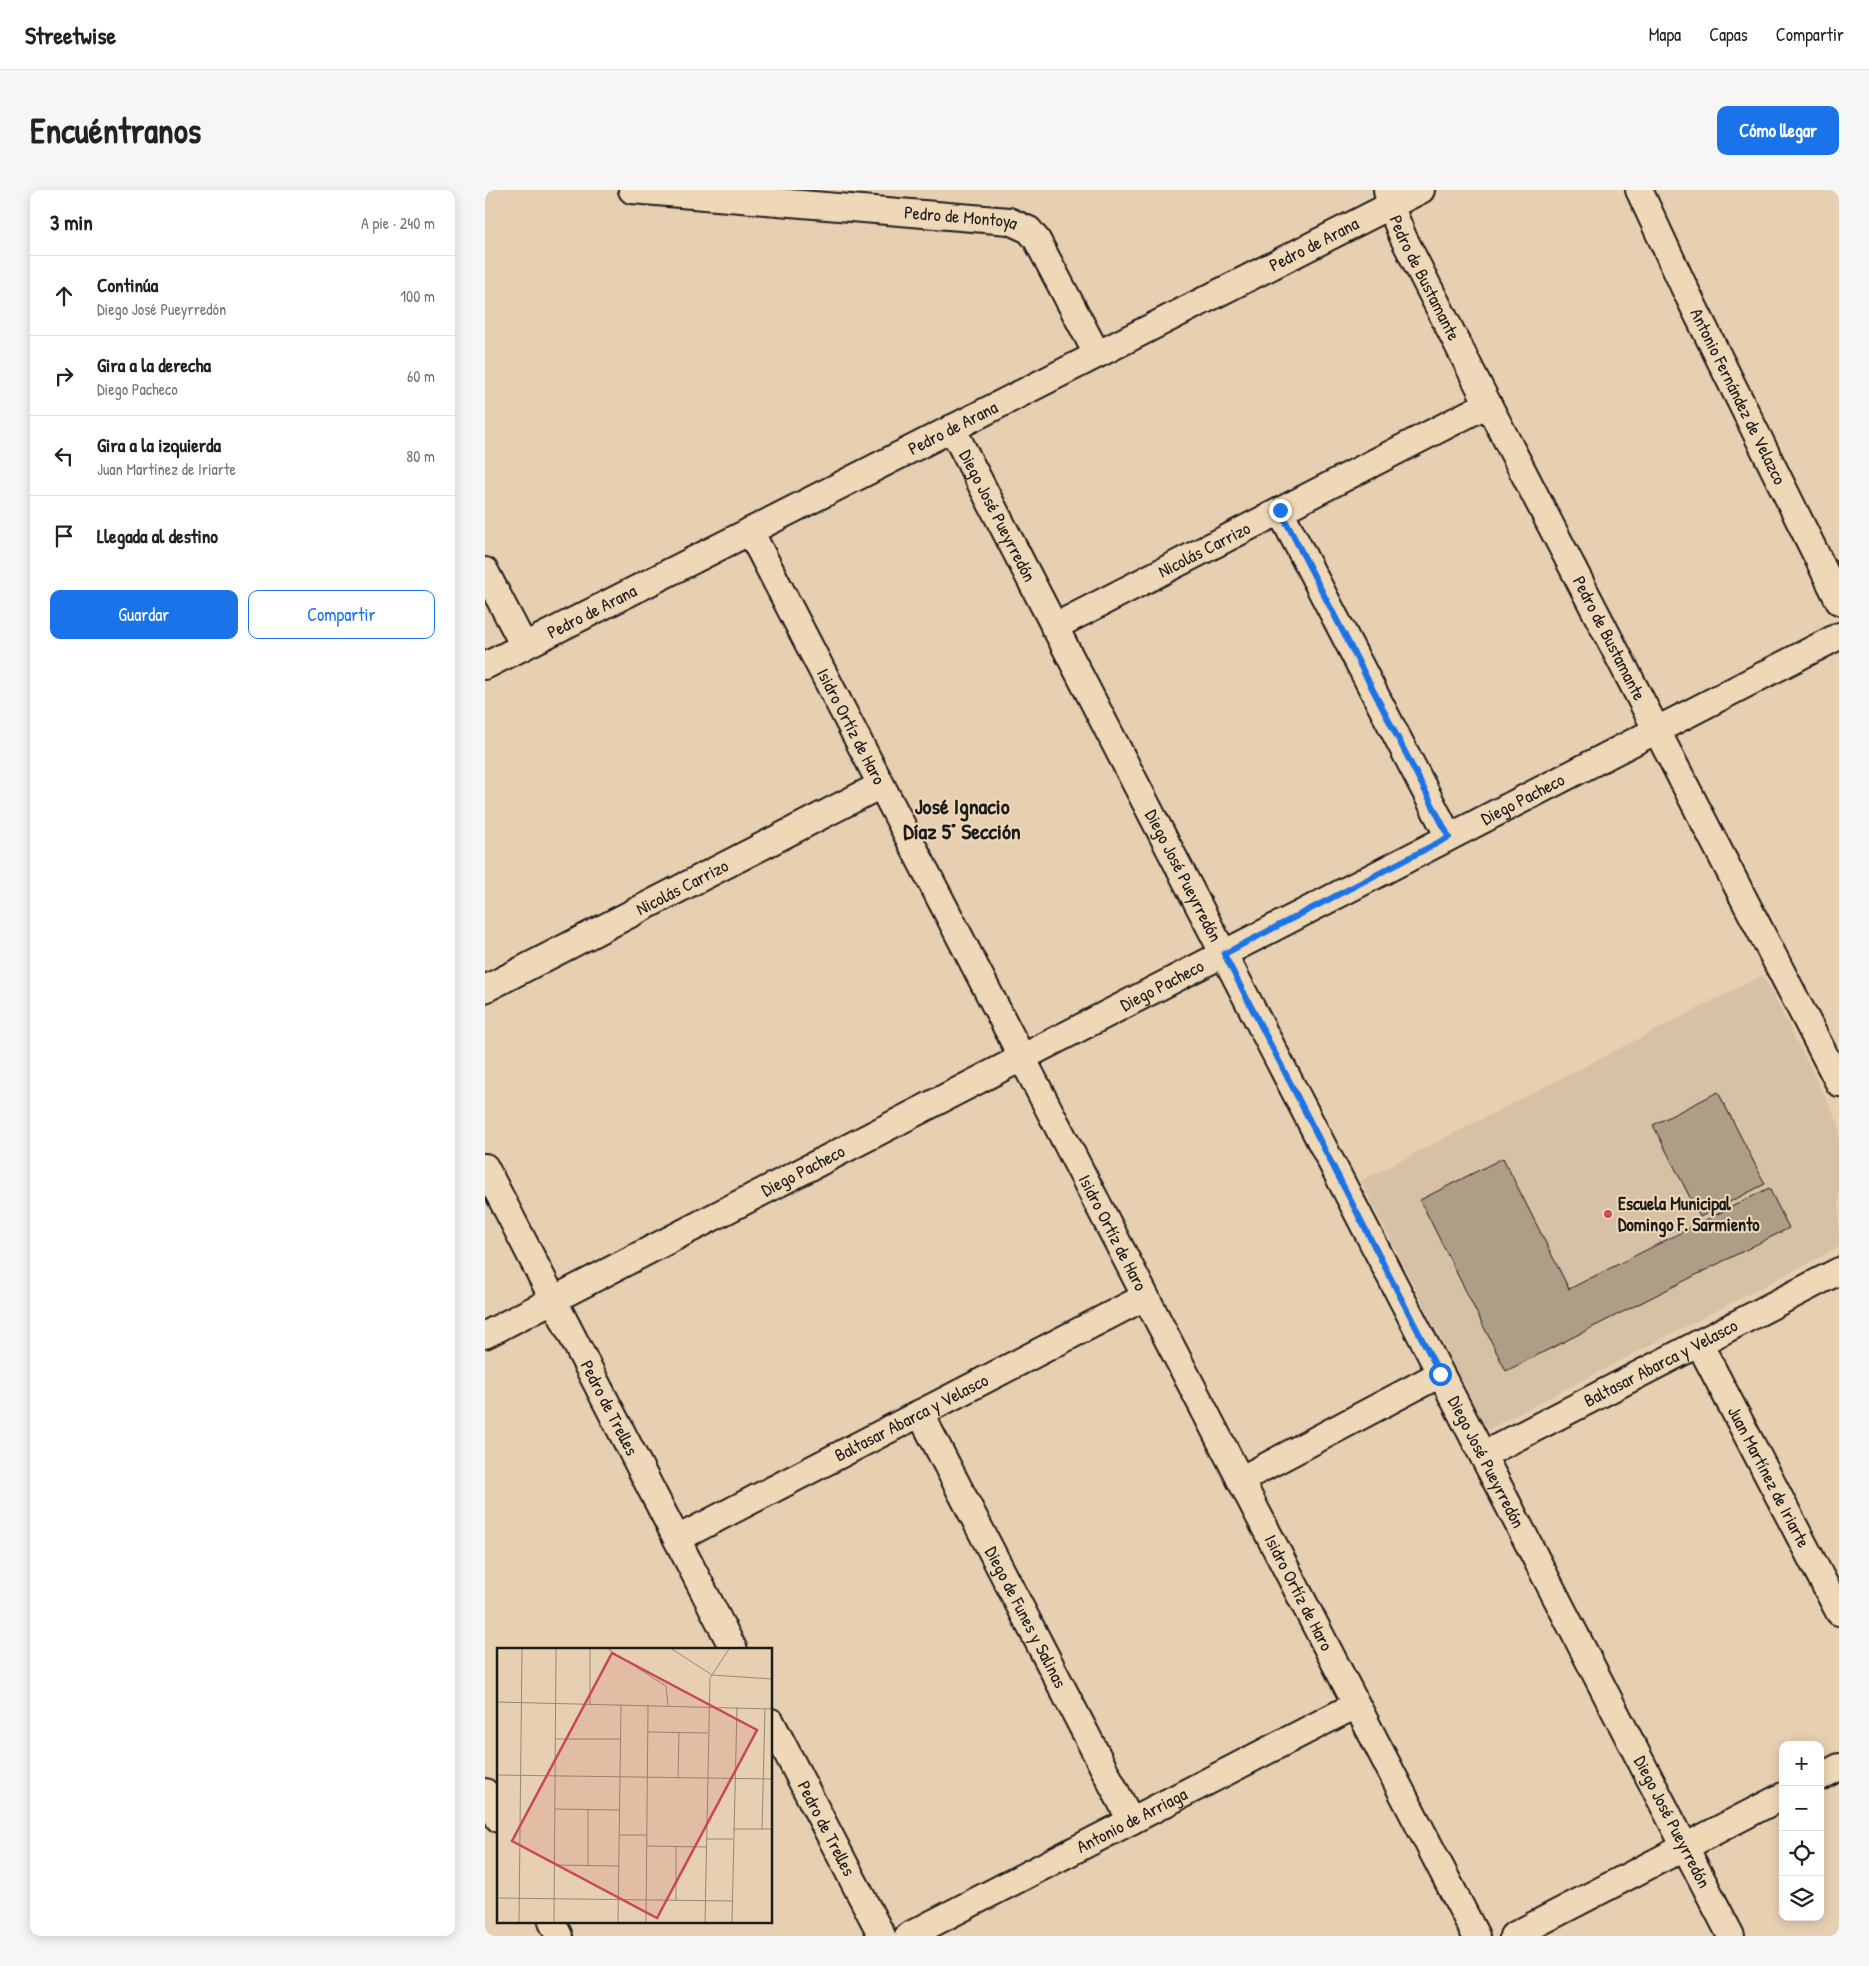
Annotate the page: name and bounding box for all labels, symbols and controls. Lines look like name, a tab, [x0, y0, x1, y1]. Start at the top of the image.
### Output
text: Streetwise	[25, 19, 116, 51]
text: Mapa	[1649, 22, 1681, 47]
text: Capas	[1709, 22, 1748, 47]
text: Compartir	[1776, 22, 1844, 47]
button: Cómo llegar	[1717, 106, 1839, 155]
text: Encuéntranos	[30, 107, 201, 154]
street label: Pedro de Montoya	[903, 199, 1022, 235]
text: 3 min	[50, 208, 93, 237]
street label: Pedro de Arana	[1265, 211, 1363, 277]
street label: Pedro de Bustamante	[1383, 211, 1467, 345]
text: A pie · 240 m	[361, 212, 435, 234]
text: Continúa	[97, 272, 158, 298]
icon: ahead	[50, 282, 78, 310]
text: 100 m	[400, 285, 435, 307]
text: Diego José Pueyrredón	[97, 298, 226, 320]
street label: Antonio Fernández de Velazco	[1684, 304, 1793, 489]
text: Gira a la derecha	[97, 352, 211, 378]
icon: right	[50, 362, 78, 390]
text: 60 m	[407, 365, 435, 387]
text: Diego Pacheco	[97, 378, 178, 400]
street label: Pedro de Arana	[904, 394, 1002, 461]
text: Gira a la izquierda	[97, 432, 221, 458]
icon: left	[50, 442, 78, 470]
text: 80 m	[406, 445, 435, 467]
street label: Diego José Pueyrredón	[953, 445, 1042, 586]
text: Juan Martínez de Iriarte	[97, 458, 236, 480]
route end	[1269, 499, 1292, 522]
street label: Nicolás Carrizo	[1154, 515, 1255, 583]
icon: arrive	[50, 522, 78, 550]
text: Llegada al destino	[97, 523, 218, 549]
street label: Pedro de Bustamante	[1567, 572, 1652, 705]
street label: Pedro de Arana	[543, 578, 641, 644]
button: Guardar	[50, 590, 238, 639]
button: Compartir	[248, 590, 435, 639]
street label: Isidro Ortíz de Haro	[811, 664, 892, 789]
street label: Diego Pacheco	[1477, 767, 1569, 831]
district label: José Ignacio Díaz 5° Sección	[903, 791, 1021, 846]
street label: Diego José Pueyrredón	[1139, 805, 1228, 946]
street label: Nicolás Carrizo	[632, 853, 733, 921]
street label: Diego Pacheco	[1116, 953, 1208, 1017]
street label: Diego Pacheco	[757, 1138, 849, 1202]
street label: Isidro Ortíz de Haro	[1073, 1170, 1154, 1295]
place label: Escuela Municipal Domingo F. Sarmiento	[1618, 1191, 1760, 1238]
marker: Escuela Municipal Domingo F. Sarmiento	[1602, 1208, 1614, 1220]
street label: Baltasar Abarca y Velasco	[1579, 1313, 1742, 1413]
street label: Pedro de Trelles	[575, 1356, 645, 1460]
route start	[1429, 1363, 1452, 1386]
street label: Baltasar Abarca y Velasco	[830, 1367, 992, 1467]
street label: Diego José Pueyrredón	[1442, 1392, 1531, 1532]
street label: Juan Martínez de Iriarte	[1722, 1402, 1816, 1552]
street label: Isidro Ortíz de Haro	[1259, 1530, 1339, 1655]
street label: Diego de Funes y Salinas	[979, 1542, 1073, 1692]
inset map	[497, 1648, 773, 1924]
map controls	[1779, 1741, 1824, 1921]
button: +	[1779, 1741, 1824, 1786]
street label: Diego José Pueyrredón	[1628, 1751, 1717, 1892]
street label: Pedro de Trelles	[792, 1776, 862, 1880]
street label: Antonio de Arriaga	[1072, 1781, 1191, 1859]
button: −	[1779, 1786, 1824, 1831]
button: locate	[1779, 1831, 1824, 1876]
button: layers	[1779, 1876, 1824, 1921]

